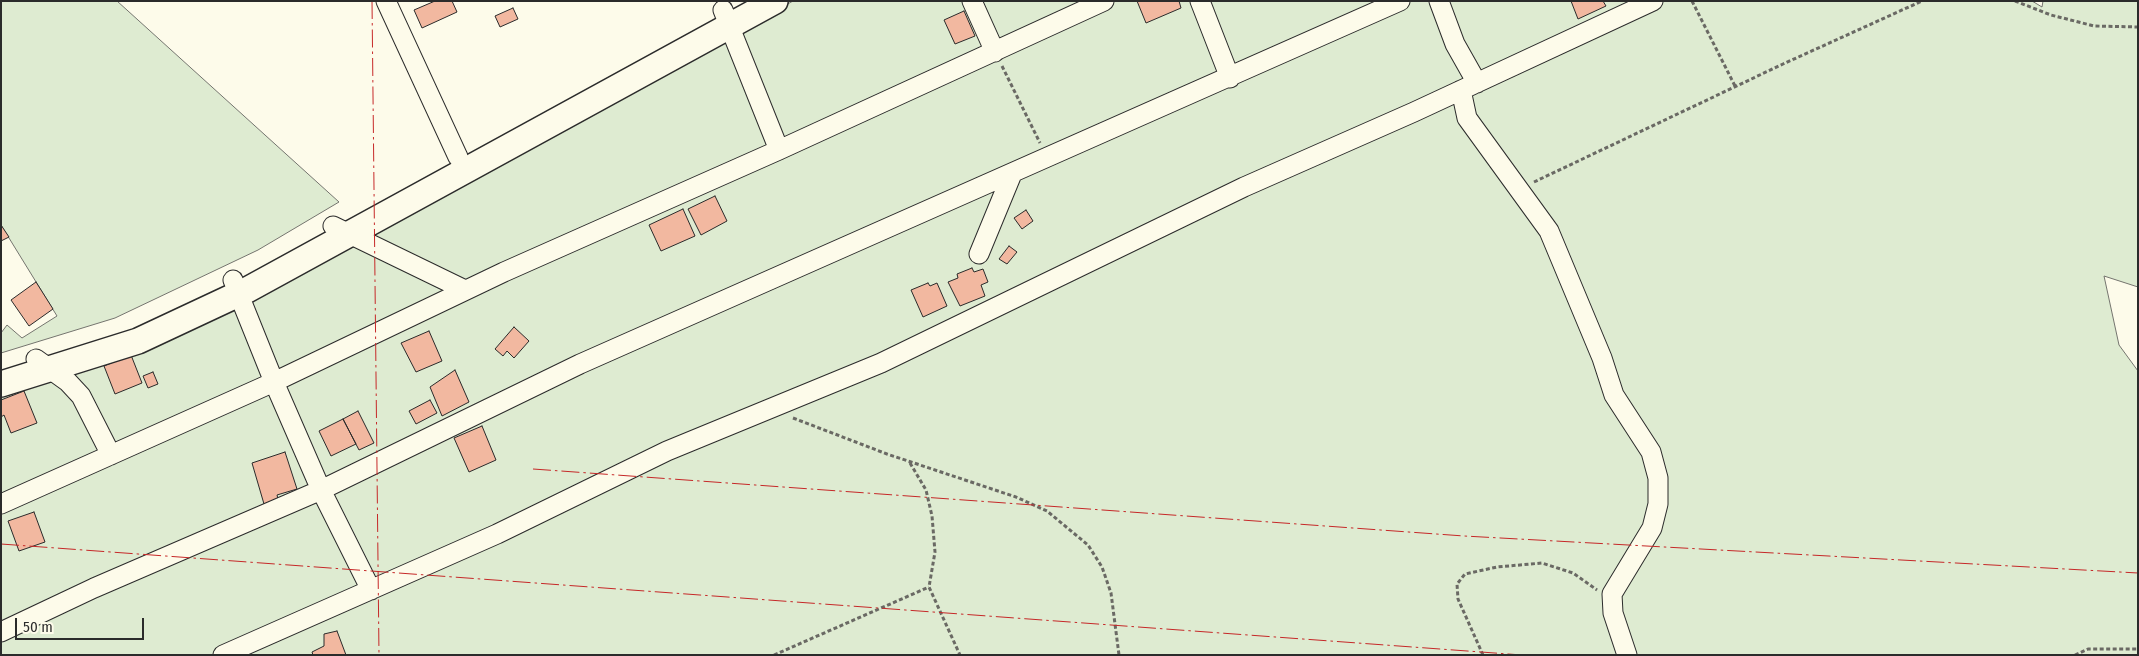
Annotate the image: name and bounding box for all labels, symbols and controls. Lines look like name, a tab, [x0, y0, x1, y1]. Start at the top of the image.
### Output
scale bar	[18, 608, 146, 640]
text: 50 m	[23, 618, 53, 636]

